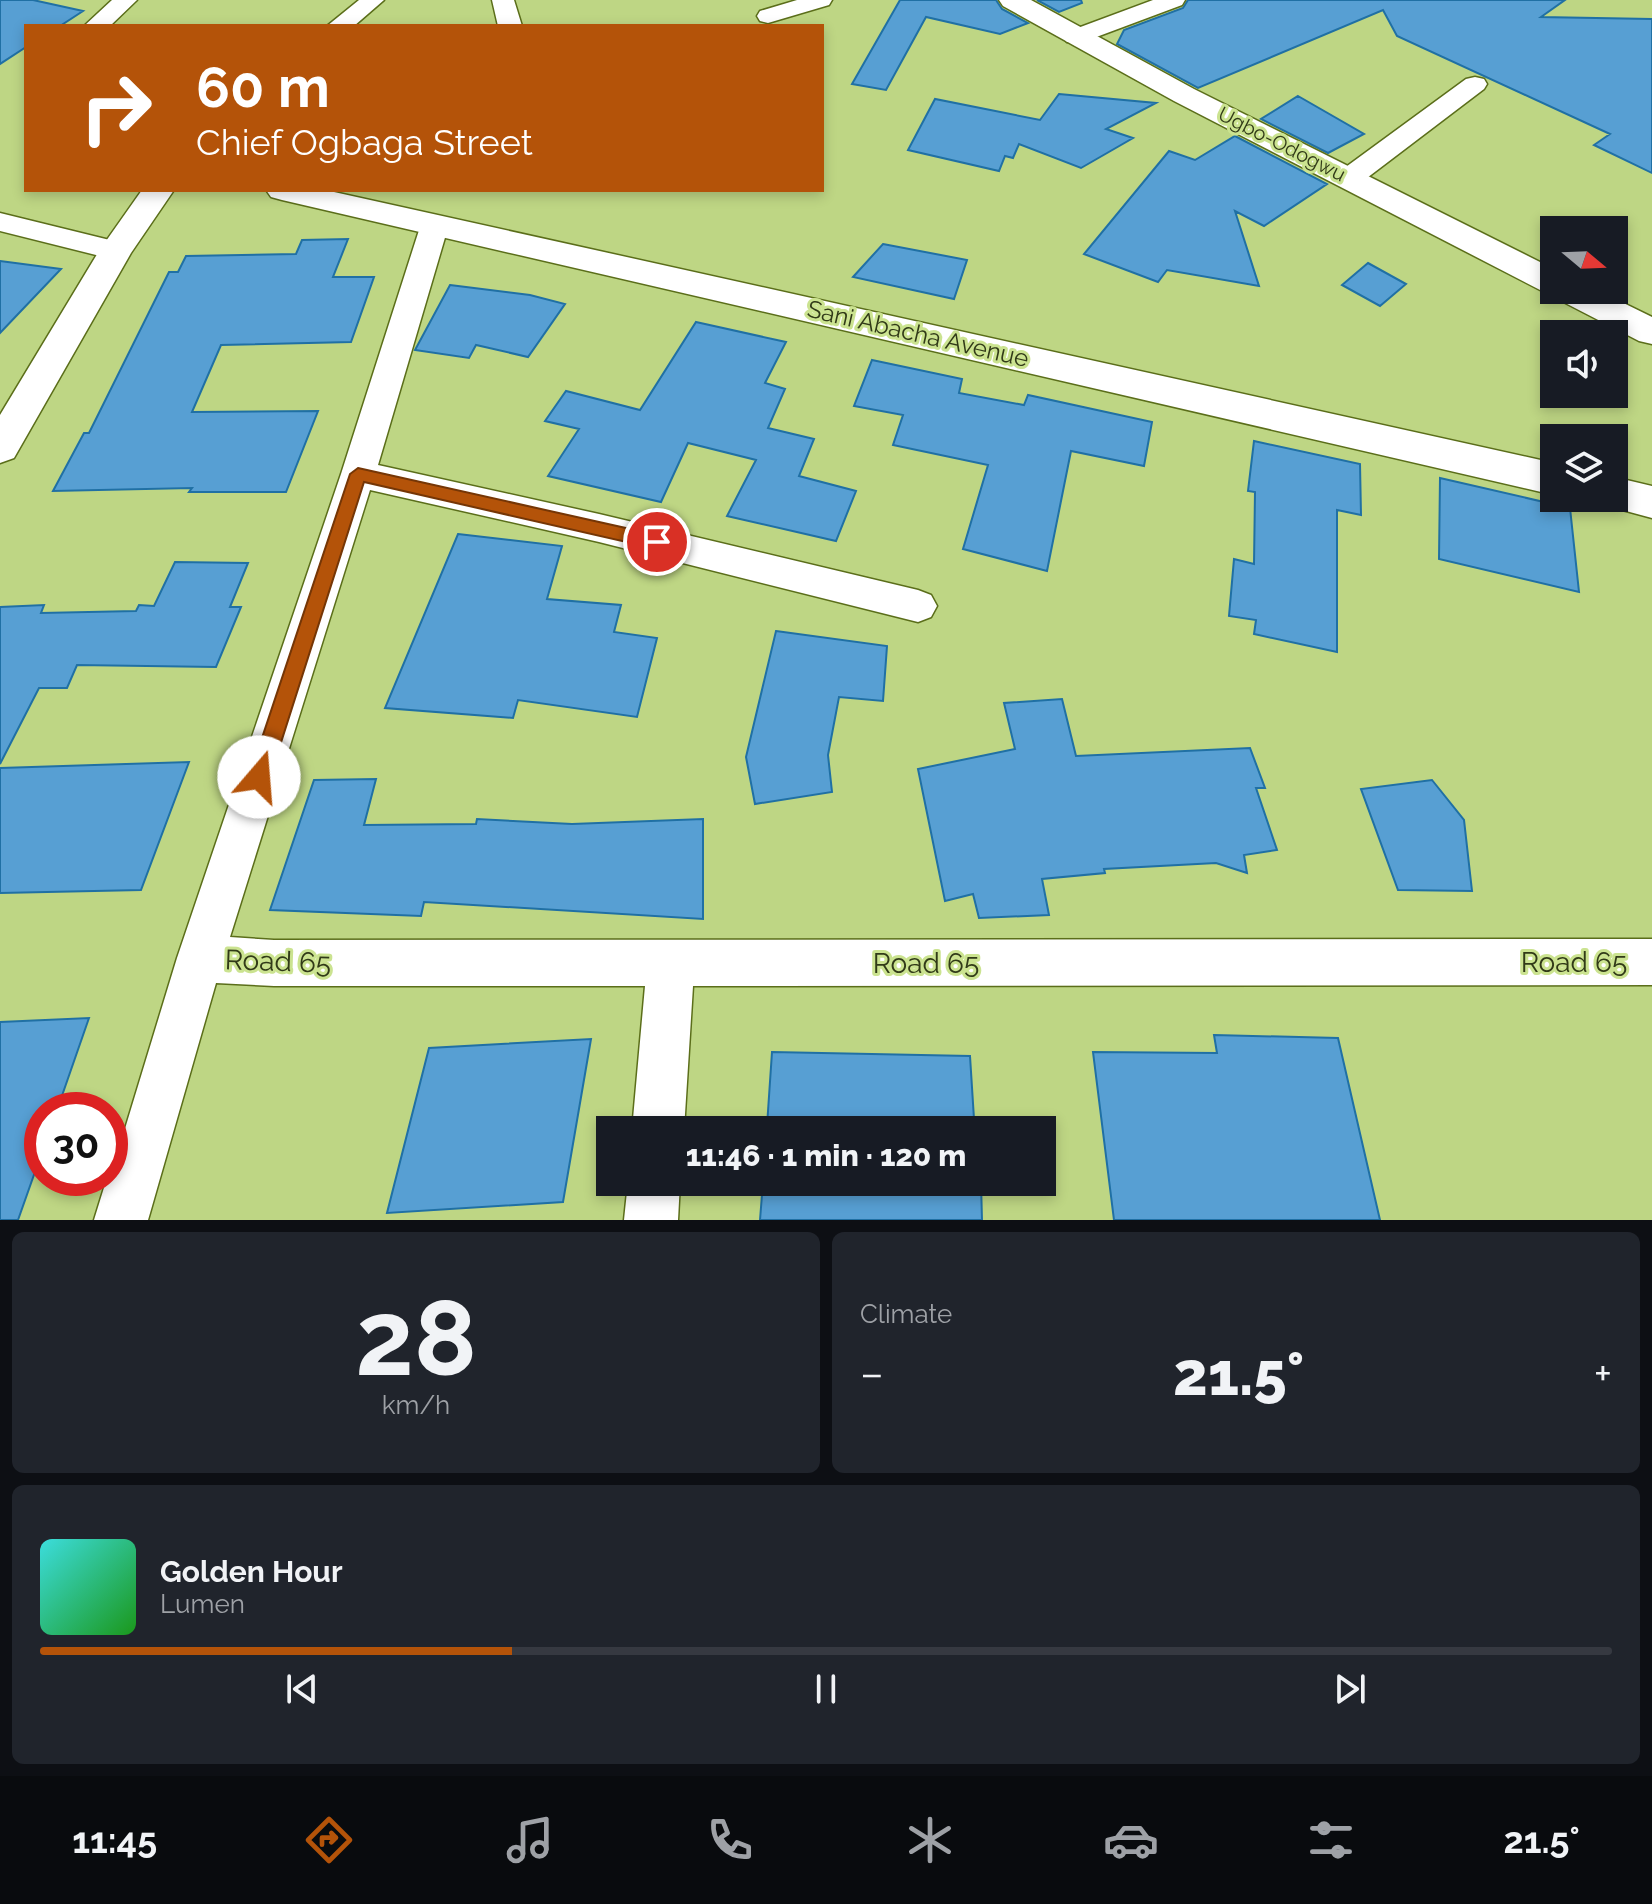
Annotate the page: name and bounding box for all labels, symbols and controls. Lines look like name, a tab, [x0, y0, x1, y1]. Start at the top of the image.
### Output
text: 60 m	[196, 54, 330, 120]
icon: right	[64, 56, 168, 160]
street label: Ugbo-Odogwu	[1214, 102, 1350, 186]
text: Chief Ogbaga Street	[196, 121, 533, 163]
north arrow	[1540, 216, 1628, 304]
map controls	[1540, 216, 1628, 512]
street label: Sani Abacha Avenue	[805, 294, 1032, 373]
button: sound	[1540, 320, 1628, 408]
button: layers	[1540, 424, 1628, 512]
pin	[623, 508, 691, 576]
icon: arrive	[635, 520, 679, 564]
position arrow	[217, 735, 301, 819]
street label: Road 65	[224, 943, 332, 980]
street label: Road 65	[1521, 946, 1627, 979]
street label: Road 65	[873, 947, 979, 980]
speed limit sign: 30	[24, 1092, 128, 1196]
text: 11:46 · 1 min · 120 m	[686, 1138, 966, 1173]
text: 28	[355, 1277, 477, 1399]
text: Climate	[860, 1299, 952, 1329]
text: 21.5°	[1173, 1339, 1304, 1409]
text: −	[860, 1348, 884, 1399]
text: +	[1594, 1348, 1612, 1399]
text: km/h	[382, 1390, 450, 1420]
text: Golden Hour	[160, 1554, 343, 1589]
text: Lumen	[160, 1589, 245, 1619]
icon: previous	[280, 1667, 324, 1711]
icon: pause	[804, 1667, 848, 1711]
icon: next	[1328, 1667, 1372, 1711]
icon: directions	[301, 1812, 357, 1868]
icon: music	[502, 1812, 558, 1868]
icon: phone	[702, 1812, 758, 1868]
icon: climate	[902, 1812, 958, 1868]
icon: car	[1103, 1812, 1159, 1868]
icon: filters	[1303, 1812, 1359, 1868]
text: 11:45	[72, 1819, 157, 1861]
text: 21.5°	[1503, 1819, 1580, 1861]

